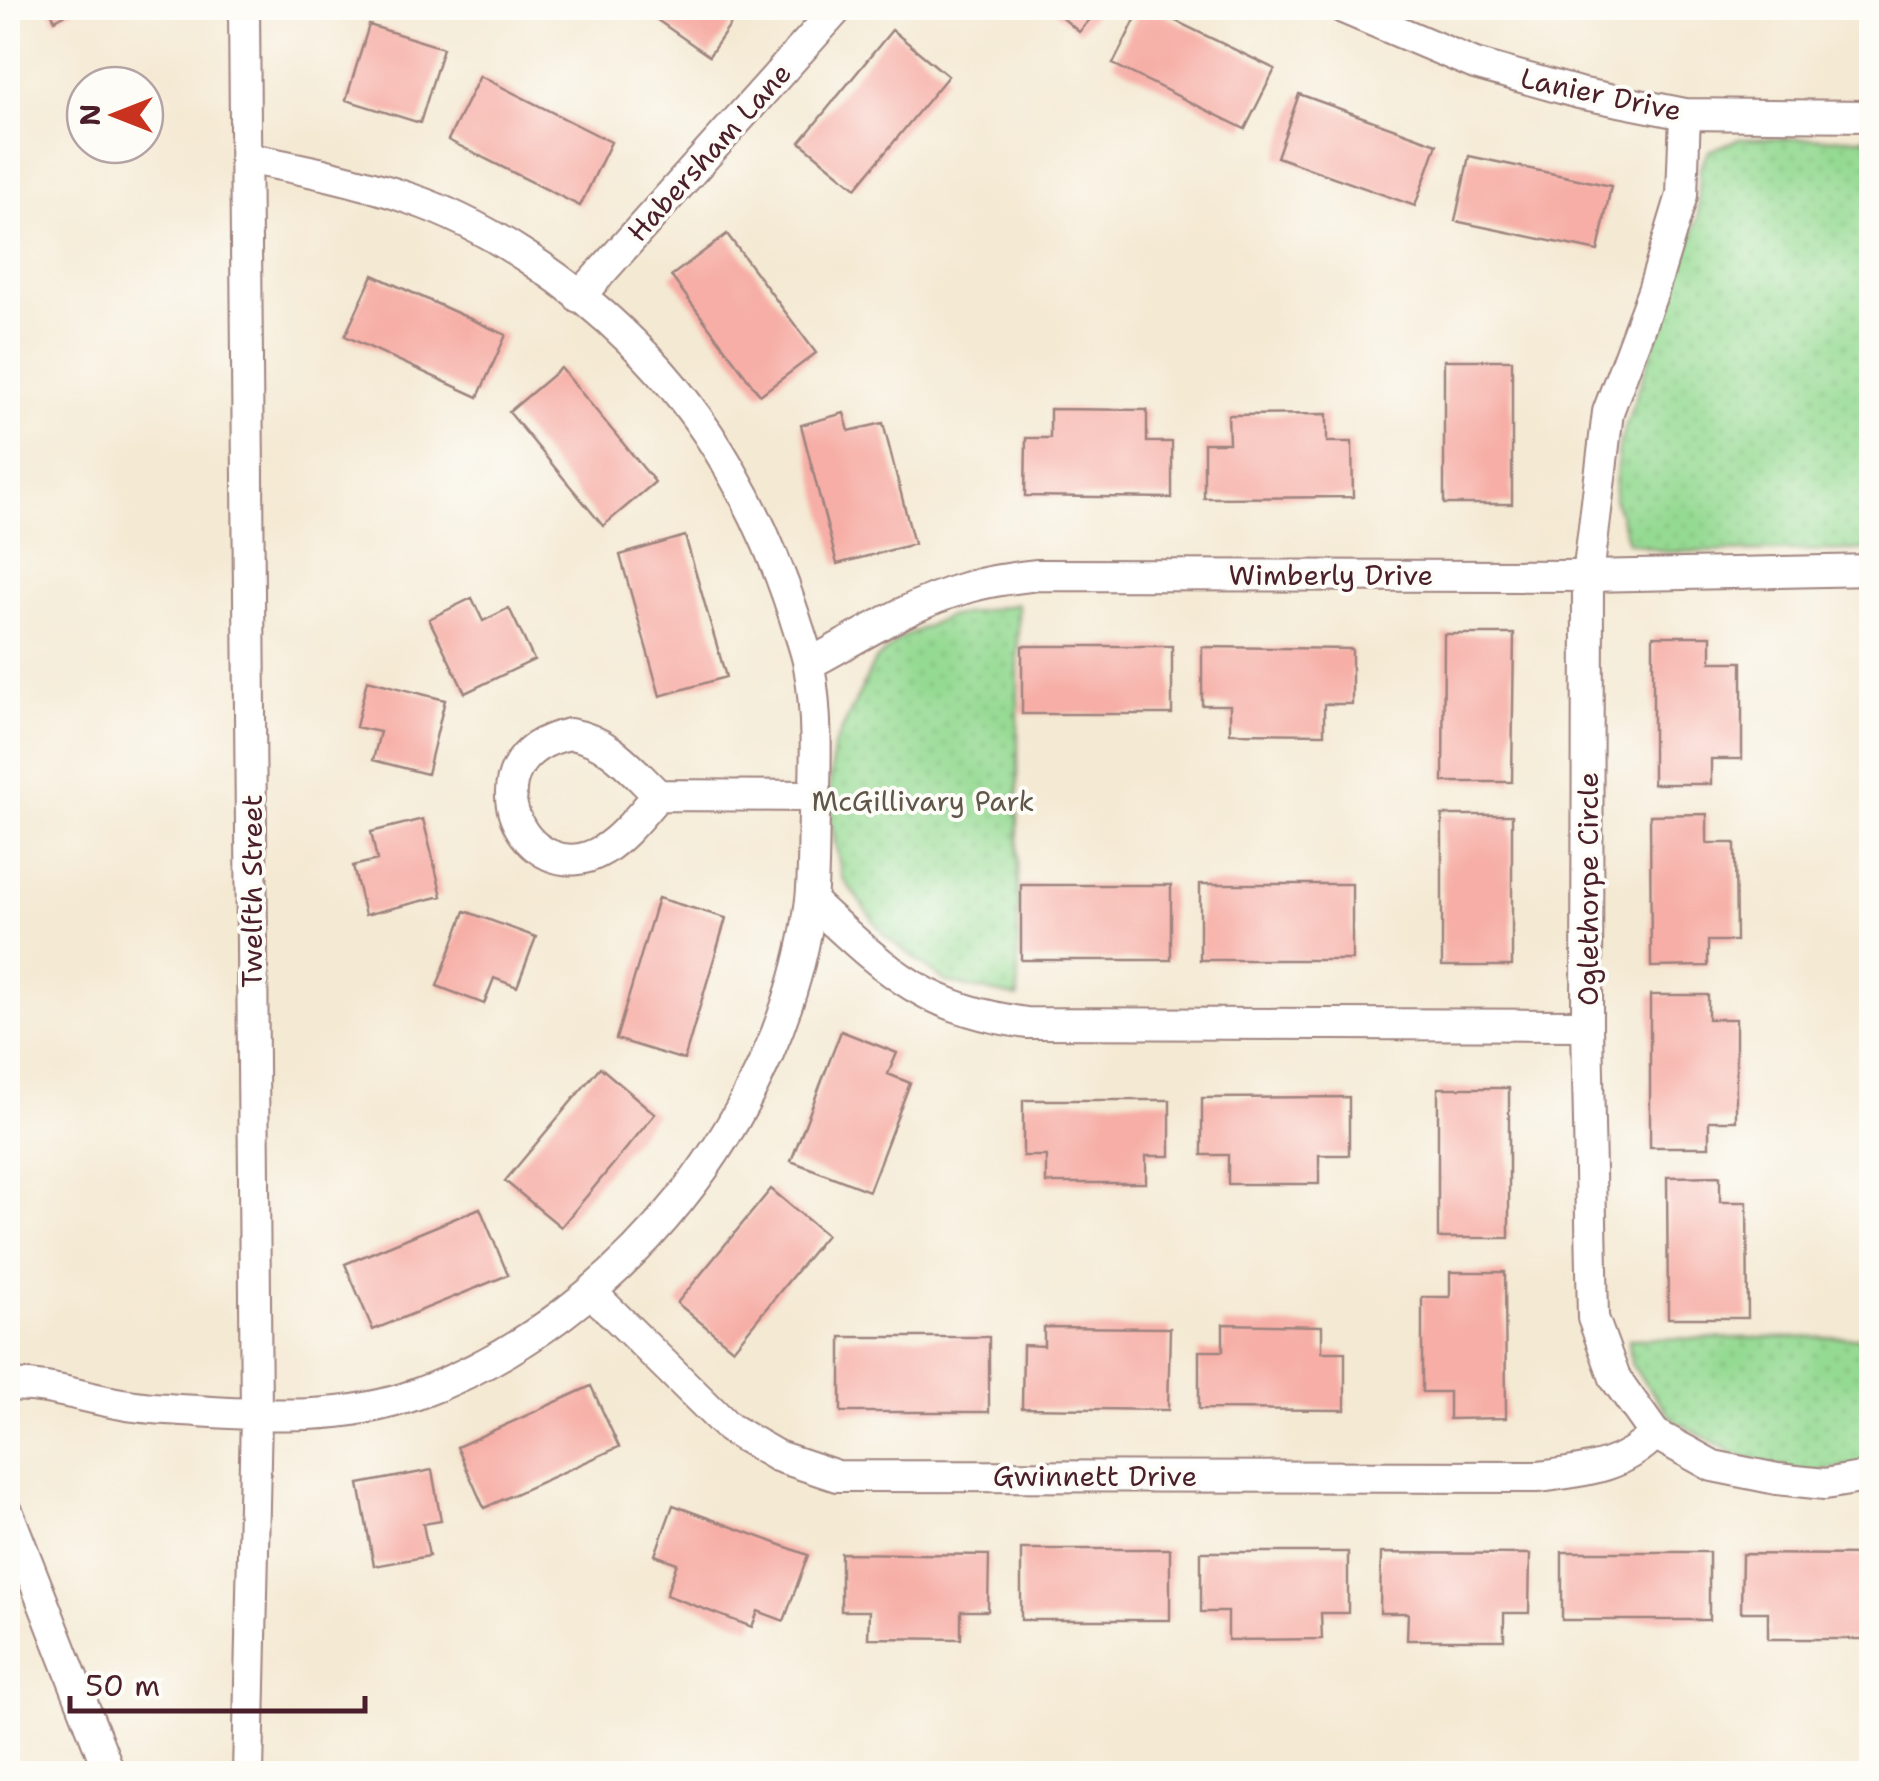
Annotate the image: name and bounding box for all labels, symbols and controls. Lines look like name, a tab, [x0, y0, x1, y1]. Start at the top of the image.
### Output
street label: Habersham Lane	[619, 54, 799, 250]
street label: Lanier Drive	[1517, 58, 1685, 130]
north arrow	[65, 65, 165, 165]
text: N	[71, 104, 109, 126]
street label: Wimberly Drive	[1229, 556, 1433, 594]
street label: Oglethorpe Circle	[1569, 772, 1607, 1006]
park label: McGillivary Park	[811, 782, 1035, 820]
street label: Twelfth Street	[233, 794, 271, 988]
street label: Gwinnett Drive	[993, 1457, 1197, 1495]
scale bar	[70, 1651, 365, 1713]
text: 50 m	[85, 1665, 160, 1706]

